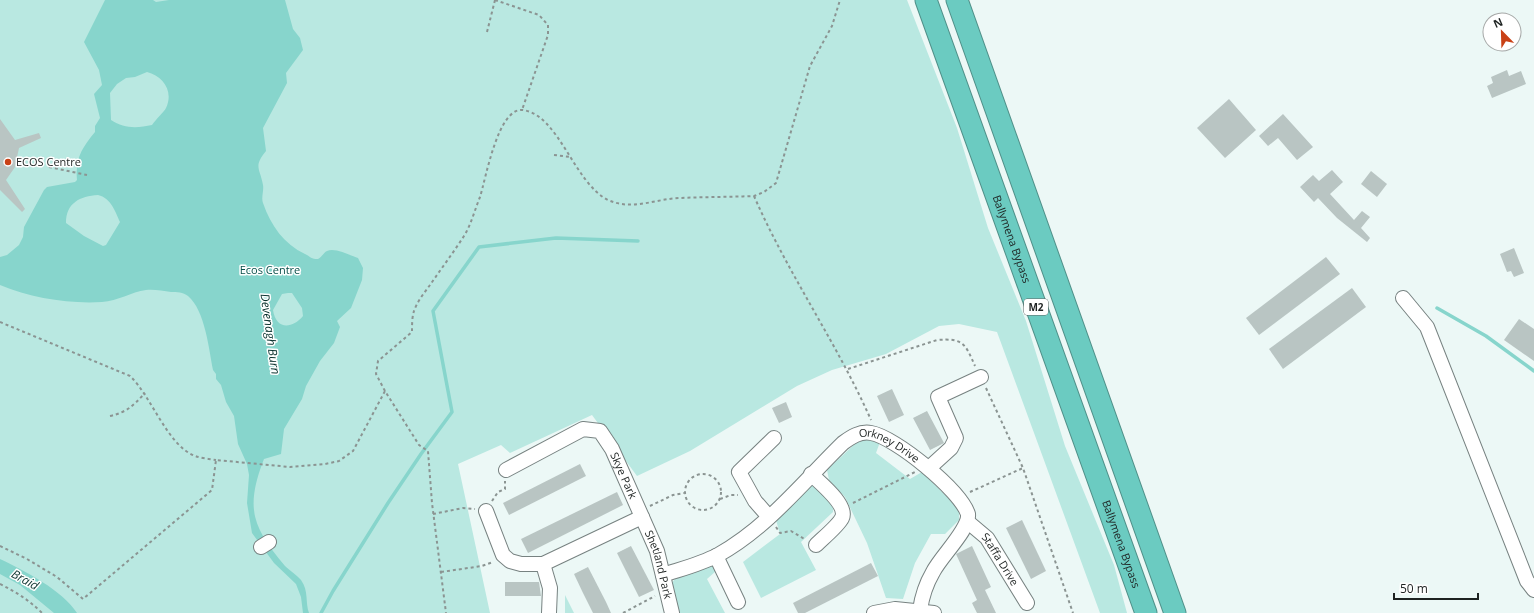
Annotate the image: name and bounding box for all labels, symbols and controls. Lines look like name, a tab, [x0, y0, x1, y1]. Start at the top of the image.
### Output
north arrow	[1482, 12, 1522, 52]
text: N	[1491, 14, 1505, 31]
place label: ECOS Centre	[16, 154, 81, 169]
marker: ECOS Centre	[3, 157, 13, 167]
street label: Ballymena Bypass	[990, 193, 1035, 285]
park label: Ecos Centre	[240, 262, 300, 277]
water label: Devenagh Burn	[256, 293, 285, 375]
road number: M2	[1024, 299, 1048, 315]
street label: Orkney Drive	[858, 424, 923, 466]
street label: Skye Park	[607, 450, 641, 501]
street label: Ballymena Bypass	[1099, 498, 1144, 590]
street label: Shetland Park	[642, 528, 676, 601]
street label: Staffa Drive	[979, 529, 1023, 588]
water label: Braid	[9, 565, 43, 594]
scale bar	[1394, 575, 1478, 601]
text: 50 m	[1400, 580, 1428, 597]

